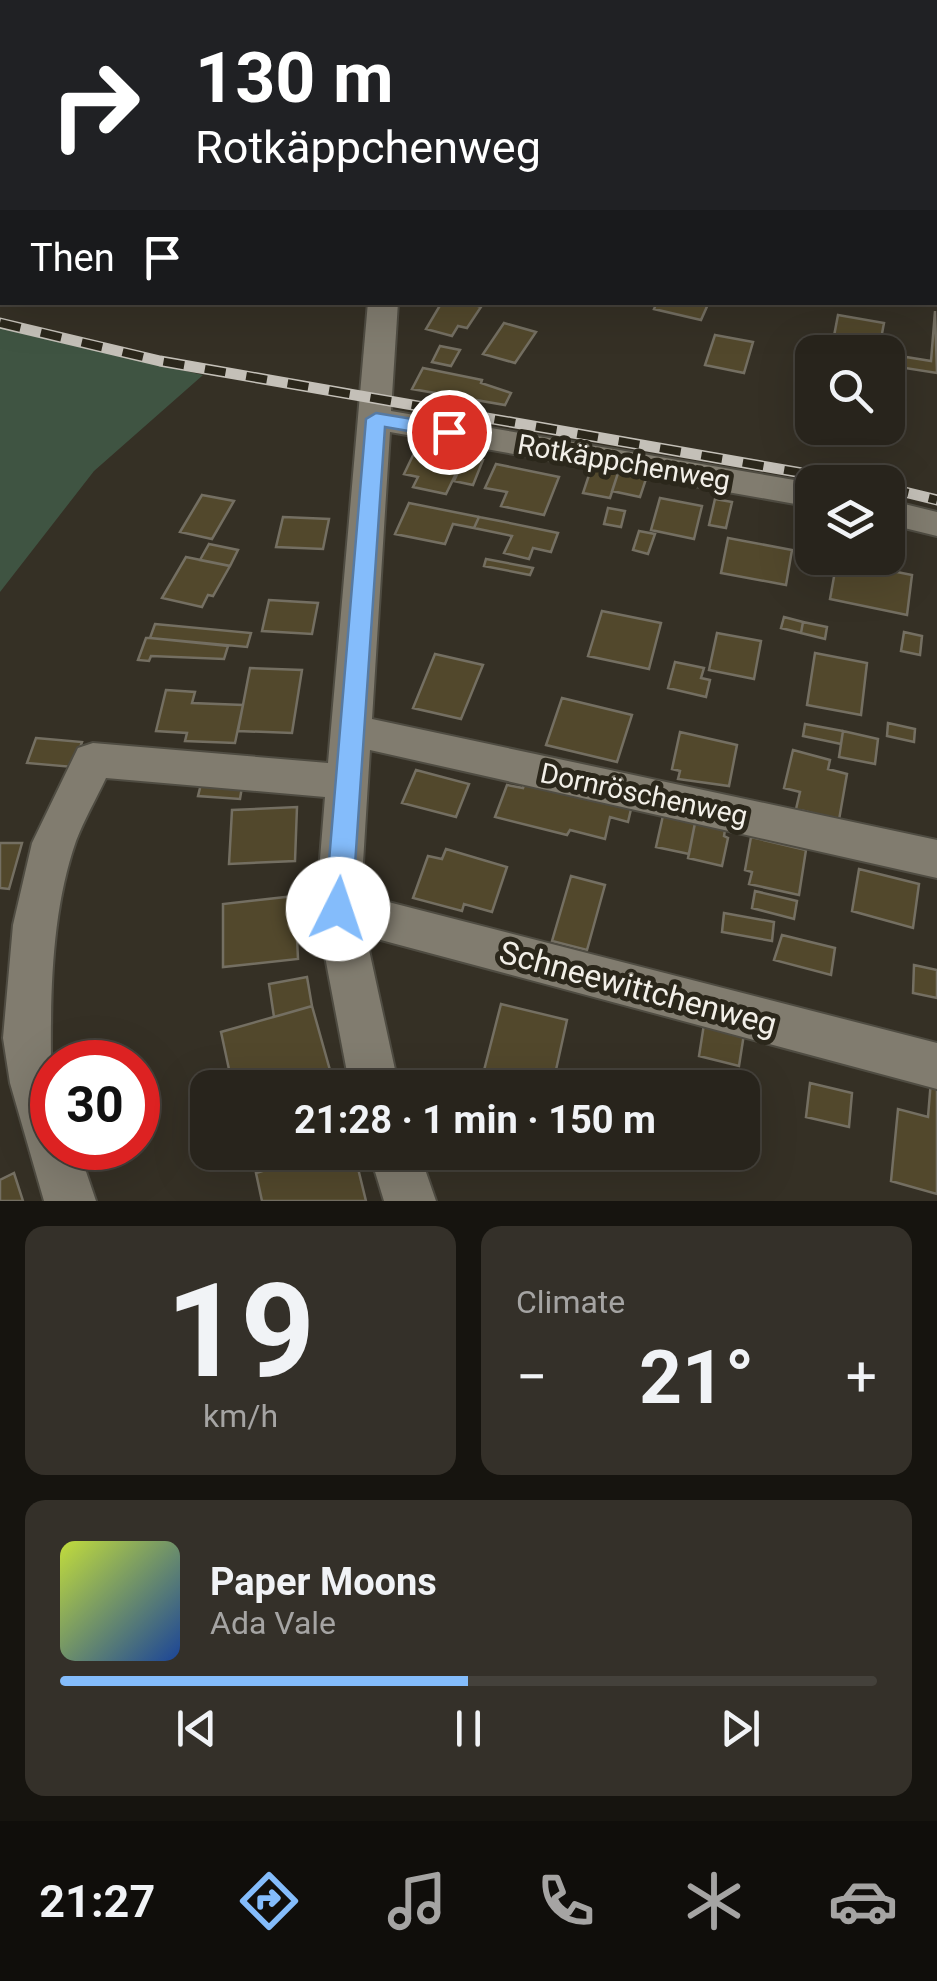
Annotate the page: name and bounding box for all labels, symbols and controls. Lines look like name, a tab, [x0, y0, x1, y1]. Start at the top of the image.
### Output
text: 130 m	[195, 37, 394, 119]
icon: right	[30, 40, 160, 170]
text: Rotkäppchenweg	[195, 121, 541, 174]
icon: arrive	[135, 230, 190, 285]
text: Then	[30, 236, 115, 280]
map controls	[795, 335, 905, 575]
button: search	[795, 335, 905, 445]
pin	[407, 390, 492, 475]
icon: arrive	[422, 405, 477, 460]
street label: Rotkäppchenweg	[515, 428, 733, 497]
button: layers	[795, 465, 905, 575]
street label: Dornröschenweg	[537, 756, 750, 833]
position arrow	[286, 857, 390, 961]
street label: Schneewittchenweg	[495, 933, 781, 1043]
speed limit sign: 30	[30, 1040, 160, 1170]
text: 21:28 · 1 min · 150 m	[294, 1098, 656, 1142]
text: 19	[166, 1255, 315, 1408]
text: Climate	[516, 1283, 625, 1321]
text: 21°	[639, 1333, 754, 1421]
text: −	[516, 1345, 547, 1409]
text: +	[846, 1345, 877, 1409]
text: km/h	[203, 1397, 278, 1435]
text: Paper Moons	[210, 1560, 437, 1604]
text: Ada Vale	[210, 1604, 336, 1642]
icon: previous	[169, 1701, 224, 1756]
icon: pause	[441, 1701, 496, 1756]
icon: next	[713, 1701, 768, 1756]
icon: directions	[234, 1866, 304, 1936]
icon: music	[382, 1866, 452, 1936]
icon: phone	[531, 1866, 601, 1936]
icon: climate	[679, 1866, 749, 1936]
icon: car	[828, 1866, 898, 1936]
text: 21:27	[39, 1875, 155, 1928]

